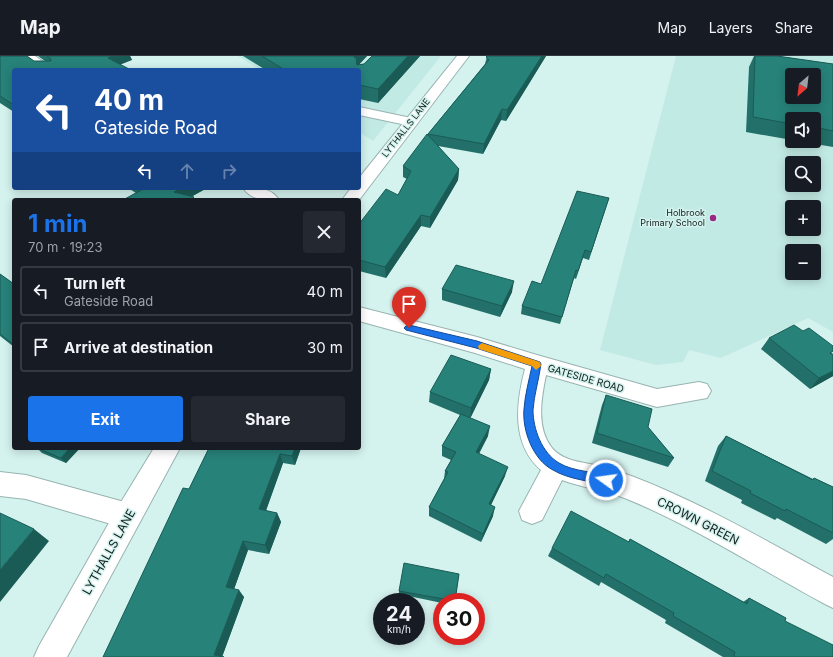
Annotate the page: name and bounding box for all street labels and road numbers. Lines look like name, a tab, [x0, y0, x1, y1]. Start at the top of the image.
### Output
street label: LYTHALLS LANE	[379, 96, 432, 159]
street label: GATESIDE ROAD	[546, 361, 626, 395]
street label: CROWN GREEN	[655, 493, 742, 548]
street label: LYTHALLS LANE	[79, 506, 138, 597]

